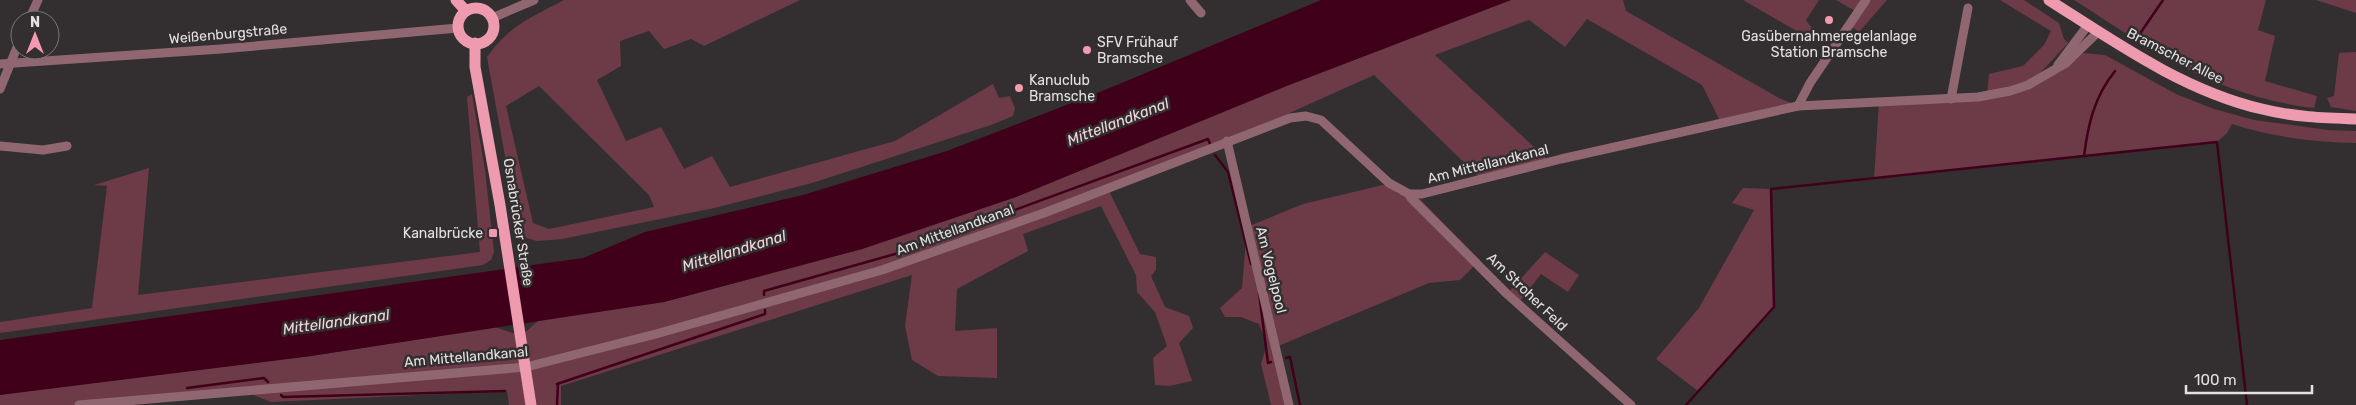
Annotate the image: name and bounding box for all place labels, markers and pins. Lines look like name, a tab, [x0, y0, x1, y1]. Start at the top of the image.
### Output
marker: Gasübernahmeregelanlage Station Bramsche	[1823, 14, 1835, 26]
place label: Gasübernahmeregelanlage Station Bramsche	[1741, 28, 1917, 61]
place label: SFV Frühauf Bramsche	[1097, 34, 1178, 67]
marker: SFV Frühauf Bramsche	[1081, 44, 1093, 56]
place label: Kanuclub Bramsche	[1029, 72, 1095, 105]
marker: Kanuclub Bramsche	[1013, 82, 1025, 94]
place label: Kanalbrücke	[403, 225, 483, 242]
marker: Kanalbrücke	[487, 227, 499, 239]

